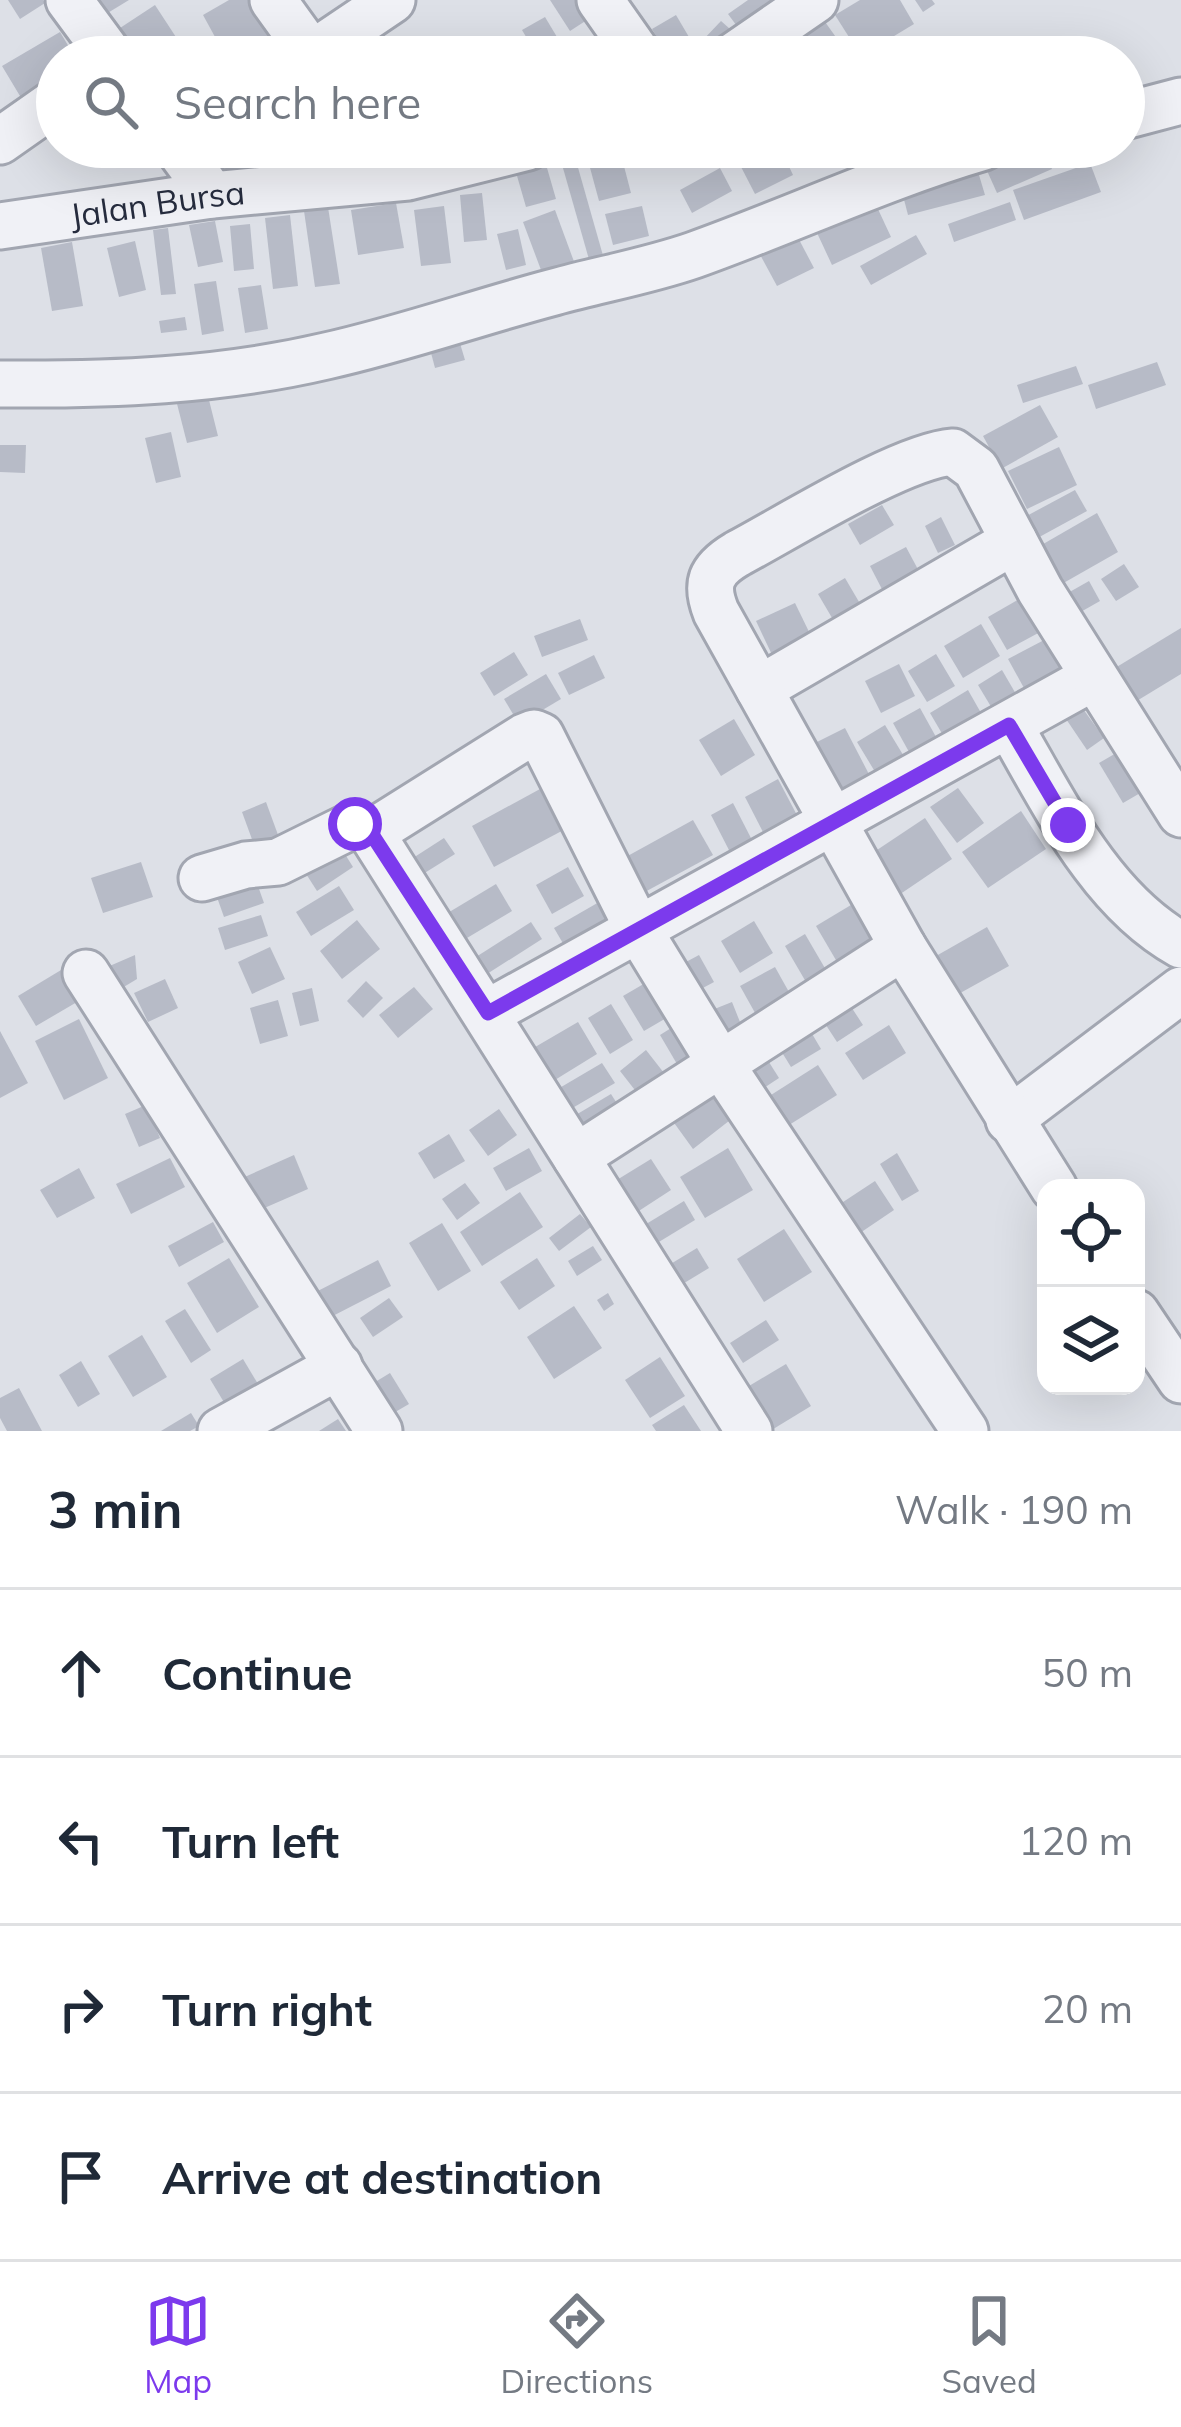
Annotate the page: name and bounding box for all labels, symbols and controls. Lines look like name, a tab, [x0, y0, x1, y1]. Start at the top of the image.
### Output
search box	[36, 36, 1145, 168]
icon: search	[78, 69, 144, 135]
text: Search here	[174, 74, 421, 130]
street label: Jalan Bursa	[67, 171, 246, 236]
route start	[328, 797, 382, 851]
route end	[1041, 798, 1095, 852]
map controls	[1037, 1179, 1145, 1395]
button: locate	[1037, 1179, 1145, 1287]
button: layers	[1037, 1287, 1145, 1395]
text: 3 min	[48, 1477, 183, 1541]
text: Walk · 190 m	[895, 1485, 1133, 1534]
icon: ahead	[48, 1640, 114, 1706]
text: Continue	[162, 1645, 352, 1701]
text: 50 m	[1042, 1648, 1133, 1697]
icon: left	[48, 1808, 114, 1874]
text: Turn left	[162, 1813, 339, 1869]
text: 120 m	[1018, 1816, 1133, 1865]
icon: right	[48, 1976, 114, 2042]
text: Turn right	[162, 1981, 372, 2037]
text: 20 m	[1042, 1984, 1133, 2033]
icon: arrive	[48, 2144, 114, 2210]
text: Arrive at destination	[162, 2149, 602, 2205]
tab: Map	[144, 2288, 212, 2401]
tab: Directions	[501, 2288, 653, 2401]
tab: Saved	[942, 2288, 1037, 2401]

